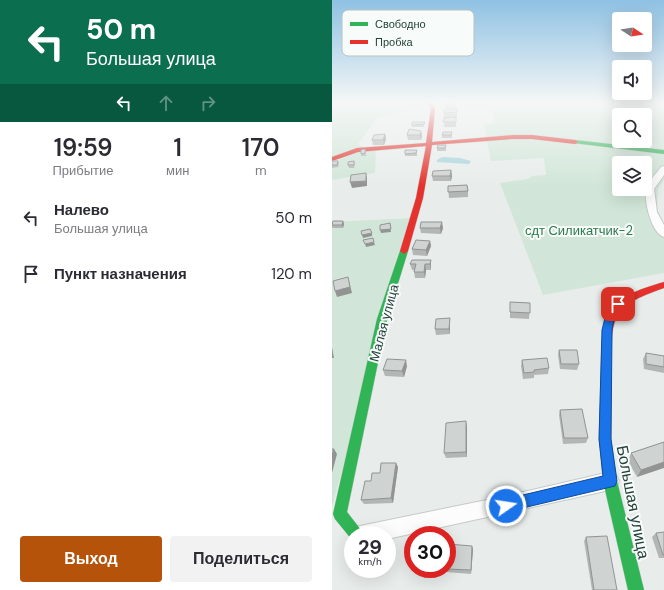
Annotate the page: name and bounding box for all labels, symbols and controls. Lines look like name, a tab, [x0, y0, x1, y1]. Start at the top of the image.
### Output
legend	[342, 10, 474, 56]
text: 50 m	[86, 11, 156, 48]
north arrow	[612, 12, 652, 52]
map controls	[612, 12, 652, 196]
icon: left	[20, 16, 72, 68]
text: Свободно	[375, 17, 426, 31]
text: Пробка	[375, 35, 413, 49]
text: Большая улица	[86, 47, 216, 71]
button: sound	[612, 60, 652, 100]
icon: left	[113, 92, 135, 114]
icon: ahead	[155, 92, 177, 114]
icon: right	[197, 92, 219, 114]
button: search	[612, 108, 652, 148]
text: 19:59	[54, 132, 112, 163]
text: 1	[173, 132, 182, 163]
text: 170	[242, 132, 280, 163]
button: layers	[612, 156, 652, 196]
text: Прибытие	[52, 162, 114, 179]
text: мин	[166, 162, 189, 179]
text: m	[255, 162, 266, 179]
text: Налево	[54, 200, 109, 220]
icon: left	[20, 207, 42, 229]
text: 50 m	[275, 208, 312, 228]
text: Большая улица	[54, 220, 148, 237]
park label: сдт Силикатчик-2	[525, 222, 633, 239]
icon: arrive	[20, 263, 42, 285]
text: Пункт назначения	[54, 264, 187, 284]
text: 120 m	[271, 264, 312, 284]
street label: Малая улица	[366, 282, 403, 363]
pin	[601, 287, 635, 321]
icon: arrive	[607, 293, 629, 315]
street label: Большая улица	[612, 443, 654, 561]
position arrow	[485, 485, 527, 527]
speed limit sign: 30	[404, 526, 456, 578]
text: 29	[358, 534, 382, 560]
button: Выход	[20, 536, 162, 582]
button: Поделиться	[170, 536, 312, 582]
text: km/h	[358, 555, 382, 568]

